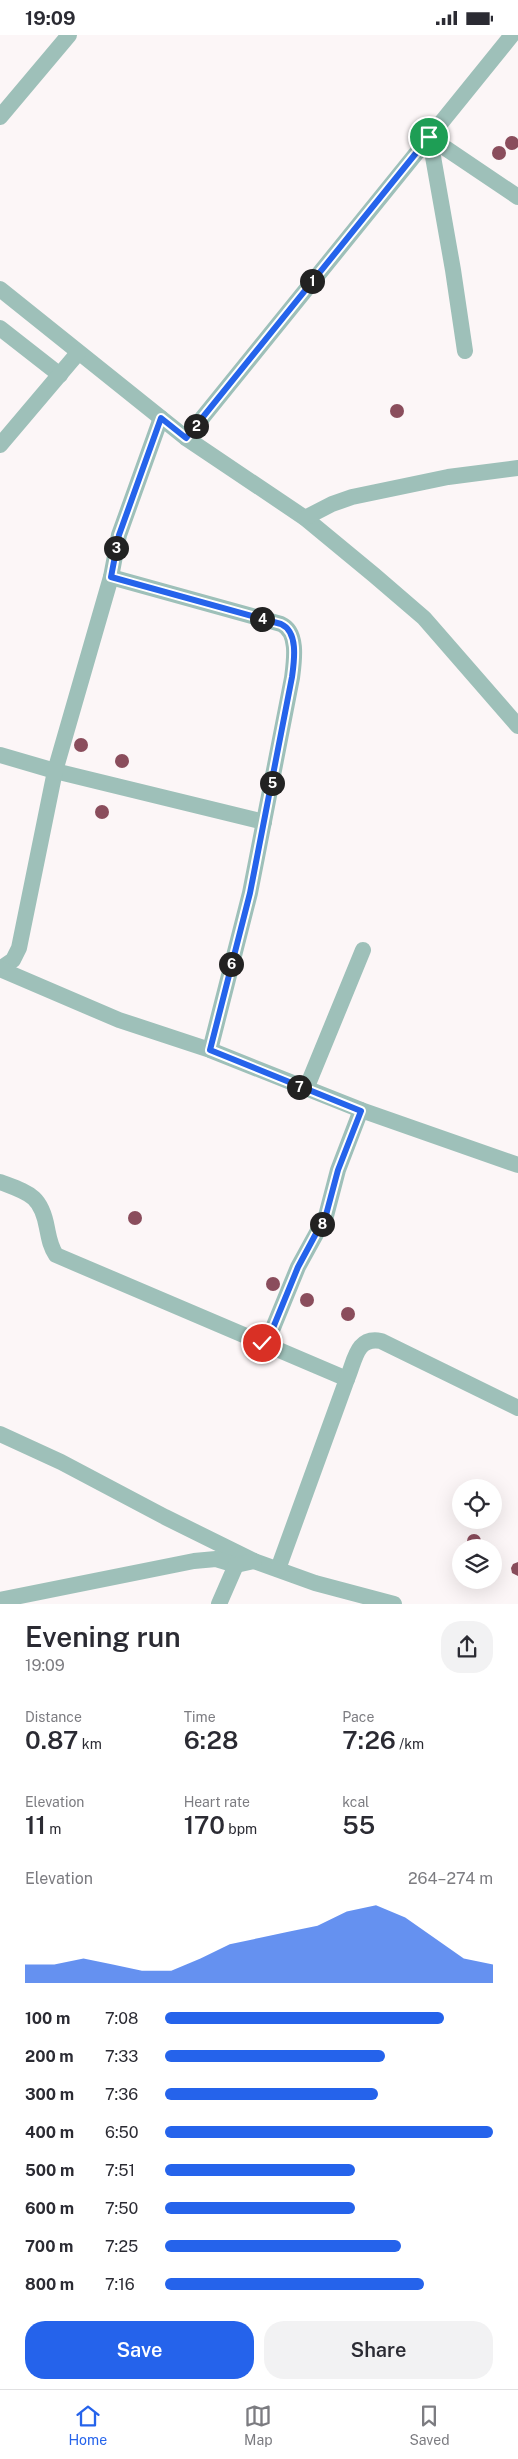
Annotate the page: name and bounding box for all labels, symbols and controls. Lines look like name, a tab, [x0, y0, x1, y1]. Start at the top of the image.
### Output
text: 19:09	[25, 7, 75, 29]
pin	[408, 116, 450, 158]
icon: arrive	[415, 123, 443, 151]
pin: 1	[300, 269, 324, 293]
text: 1	[310, 273, 316, 289]
pin: 2	[184, 413, 208, 439]
text: 2	[192, 418, 201, 434]
pin: 3	[104, 535, 128, 561]
text: 3	[112, 540, 121, 556]
pin: 4	[250, 607, 274, 631]
text: 4	[258, 611, 267, 627]
pin: 5	[260, 771, 284, 795]
text: 5	[268, 775, 277, 791]
pin: 6	[218, 951, 244, 977]
text: 6	[227, 956, 236, 972]
pin: 7	[286, 1075, 312, 1099]
text: 7	[295, 1079, 304, 1095]
pin: 8	[310, 1211, 334, 1237]
text: 8	[318, 1216, 327, 1232]
pin	[241, 1322, 283, 1364]
icon: check	[248, 1329, 276, 1357]
map controls	[452, 1479, 502, 1589]
button: locate	[452, 1479, 502, 1529]
button: layers	[452, 1539, 502, 1589]
text: Evening run	[25, 1620, 181, 1653]
button: share	[441, 1621, 493, 1673]
text: 19:09	[25, 1656, 65, 1675]
text: Distance	[25, 1709, 82, 1725]
text: Time	[184, 1709, 216, 1725]
text: Pace	[342, 1709, 374, 1725]
text: 0.87	[25, 1725, 78, 1755]
text: 6:28	[184, 1725, 238, 1755]
text: 7:26	[342, 1725, 396, 1755]
text: km	[78, 1736, 102, 1752]
text: /km	[396, 1736, 424, 1752]
text: Elevation	[25, 1794, 84, 1810]
text: Heart rate	[184, 1794, 250, 1810]
text: kcal	[342, 1794, 369, 1810]
text: 11	[25, 1810, 46, 1840]
text: 170	[184, 1810, 225, 1840]
text: 55	[342, 1810, 375, 1840]
text: m	[46, 1821, 61, 1837]
text: bpm	[225, 1821, 257, 1837]
text: Elevation	[25, 1869, 93, 1888]
text: 264–274 m	[408, 1869, 493, 1888]
text: 100 m	[25, 2009, 70, 2028]
text: 7:08	[105, 2009, 138, 2028]
text: 200 m	[25, 2047, 74, 2066]
text: 7:33	[105, 2047, 138, 2066]
text: 300 m	[25, 2085, 74, 2104]
text: 7:36	[105, 2085, 138, 2104]
text: 400 m	[25, 2123, 74, 2142]
text: 6:50	[105, 2123, 139, 2142]
text: 500 m	[25, 2161, 74, 2180]
text: 7:51	[105, 2161, 135, 2180]
text: 600 m	[25, 2199, 74, 2218]
text: 7:50	[105, 2199, 138, 2218]
text: 700 m	[25, 2237, 73, 2256]
text: 7:25	[105, 2237, 138, 2256]
text: 800 m	[25, 2275, 74, 2294]
text: 7:16	[105, 2275, 135, 2294]
button: Save	[25, 2321, 254, 2379]
button: Share	[264, 2321, 493, 2379]
tab: Home	[68, 2402, 107, 2448]
tab: Map	[244, 2402, 272, 2448]
tab: Saved	[409, 2402, 450, 2448]

